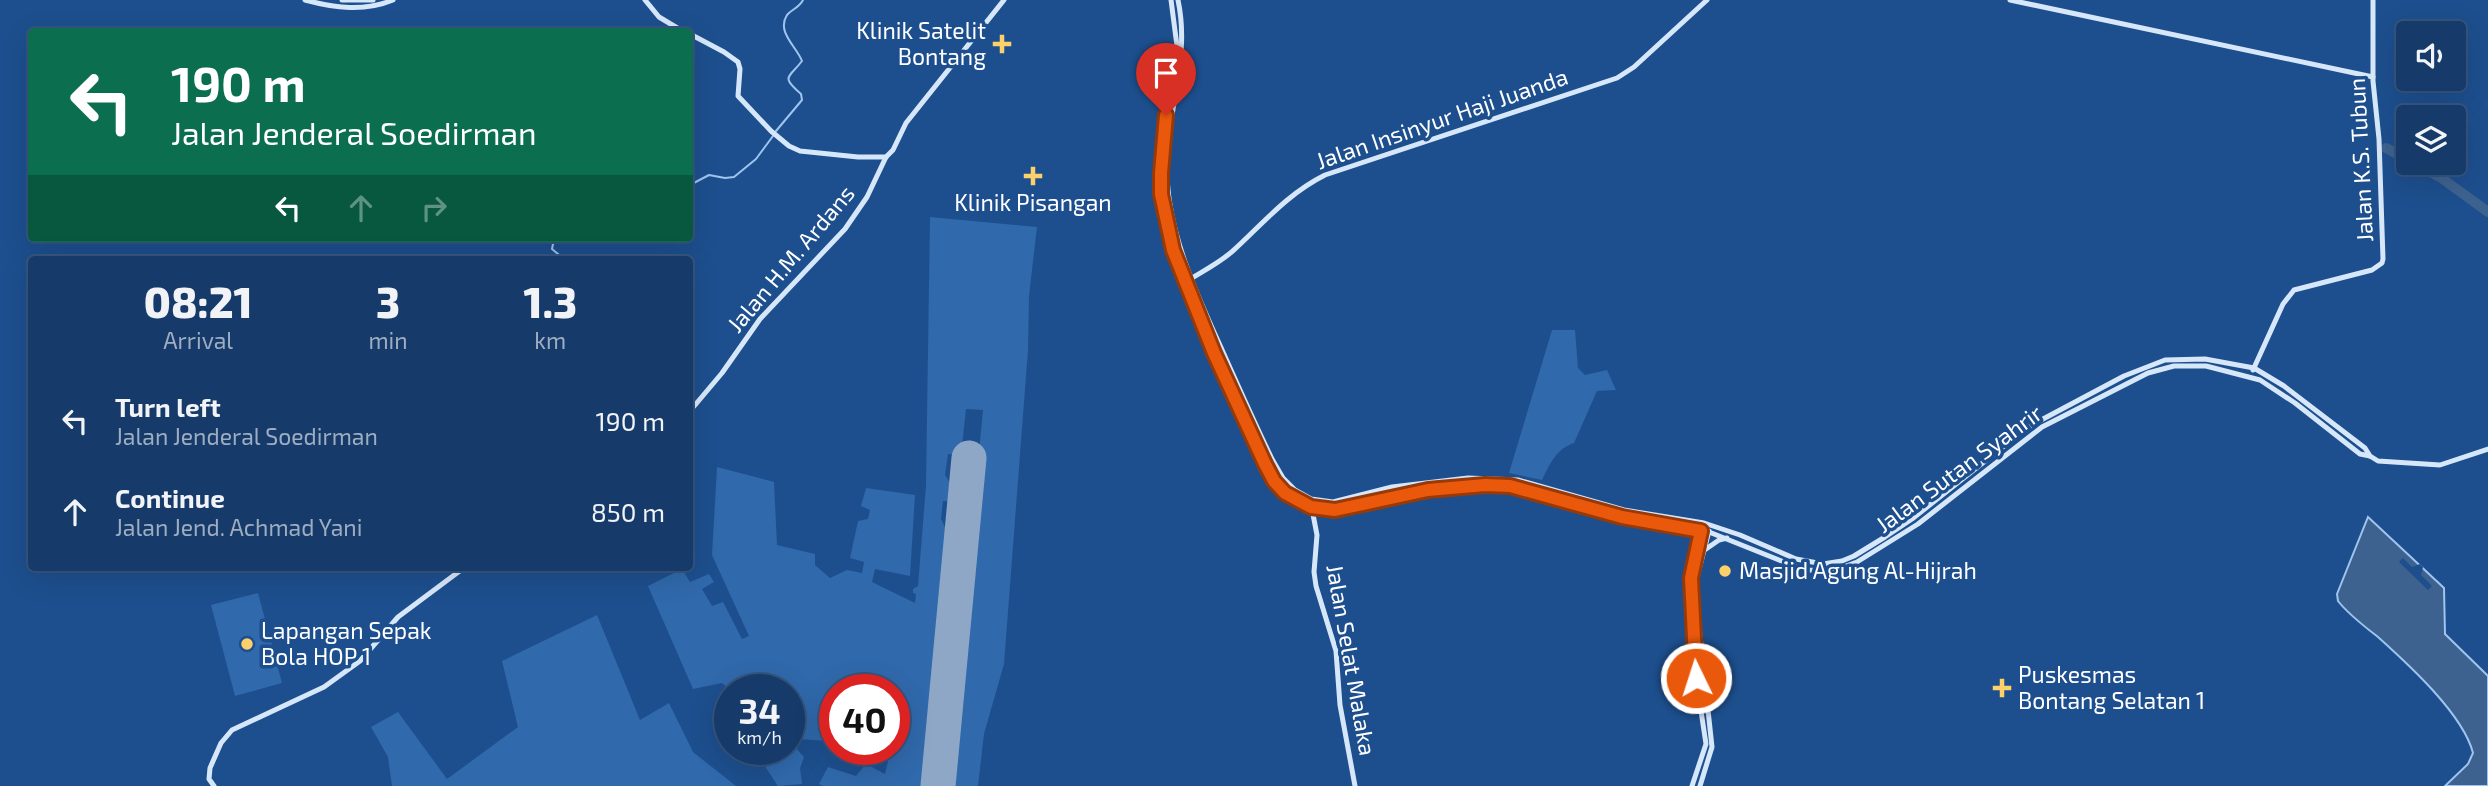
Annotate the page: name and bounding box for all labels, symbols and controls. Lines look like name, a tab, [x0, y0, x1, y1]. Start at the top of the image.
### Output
place label: Klinik Satelit Bontang	[856, 16, 986, 70]
map controls	[2396, 21, 2466, 175]
button: sound	[2396, 21, 2466, 91]
marker: Klinik Satelit Bontang	[992, 34, 1012, 54]
pin	[1136, 43, 1196, 115]
text: 190 m	[171, 53, 306, 112]
icon: arrive	[1147, 54, 1185, 92]
icon: left	[56, 56, 147, 147]
street label: Jalan Insinyur Haji Juanda	[1312, 62, 1571, 174]
street label: Jalan K.S. Tubun	[2342, 77, 2378, 243]
button: layers	[2396, 105, 2466, 175]
text: Jalan Jenderal Soedirman	[171, 113, 537, 151]
marker: Klinik Pisangan	[1023, 166, 1043, 186]
street label: Jalan H.M. Ardans	[721, 179, 860, 338]
place label: Klinik Pisangan	[954, 188, 1112, 216]
icon: left	[269, 189, 307, 227]
icon: ahead	[342, 189, 380, 227]
icon: right	[415, 189, 453, 227]
text: 08:21	[144, 276, 253, 326]
text: 3	[376, 276, 400, 326]
text: 1.3	[524, 276, 577, 326]
text: Arrival	[163, 326, 233, 354]
text: min	[368, 326, 408, 354]
text: km	[534, 326, 566, 354]
text: Turn left	[115, 391, 221, 422]
street label: Jalan Sutan Syahrir	[1870, 398, 2047, 538]
icon: left	[56, 402, 94, 440]
text: 190 m	[596, 405, 665, 436]
text: Jalan Jenderal Soedirman	[115, 422, 378, 450]
text: Continue	[115, 482, 225, 513]
icon: ahead	[56, 493, 94, 531]
text: 850 m	[591, 496, 665, 527]
text: Jalan Jend. Achmad Yani	[115, 513, 362, 541]
place label: Masjid Agung Al-Hijrah	[1739, 556, 1977, 584]
street label: Jalan Selat Malaka	[1321, 562, 1383, 758]
marker: Masjid Agung Al-Hijrah	[1717, 563, 1733, 579]
place label: Lapangan Sepak Bola HOP 1	[261, 616, 432, 670]
marker: Lapangan Sepak Bola HOP 1	[239, 636, 255, 652]
position arrow	[1659, 641, 1733, 715]
place label: Puskesmas Bontang Selatan 1	[2018, 660, 2205, 714]
speed limit sign: 40	[819, 674, 910, 765]
marker: Puskesmas Bontang Selatan 1	[1992, 678, 2012, 698]
text: 34	[738, 689, 781, 731]
text: km/h	[737, 726, 782, 748]

